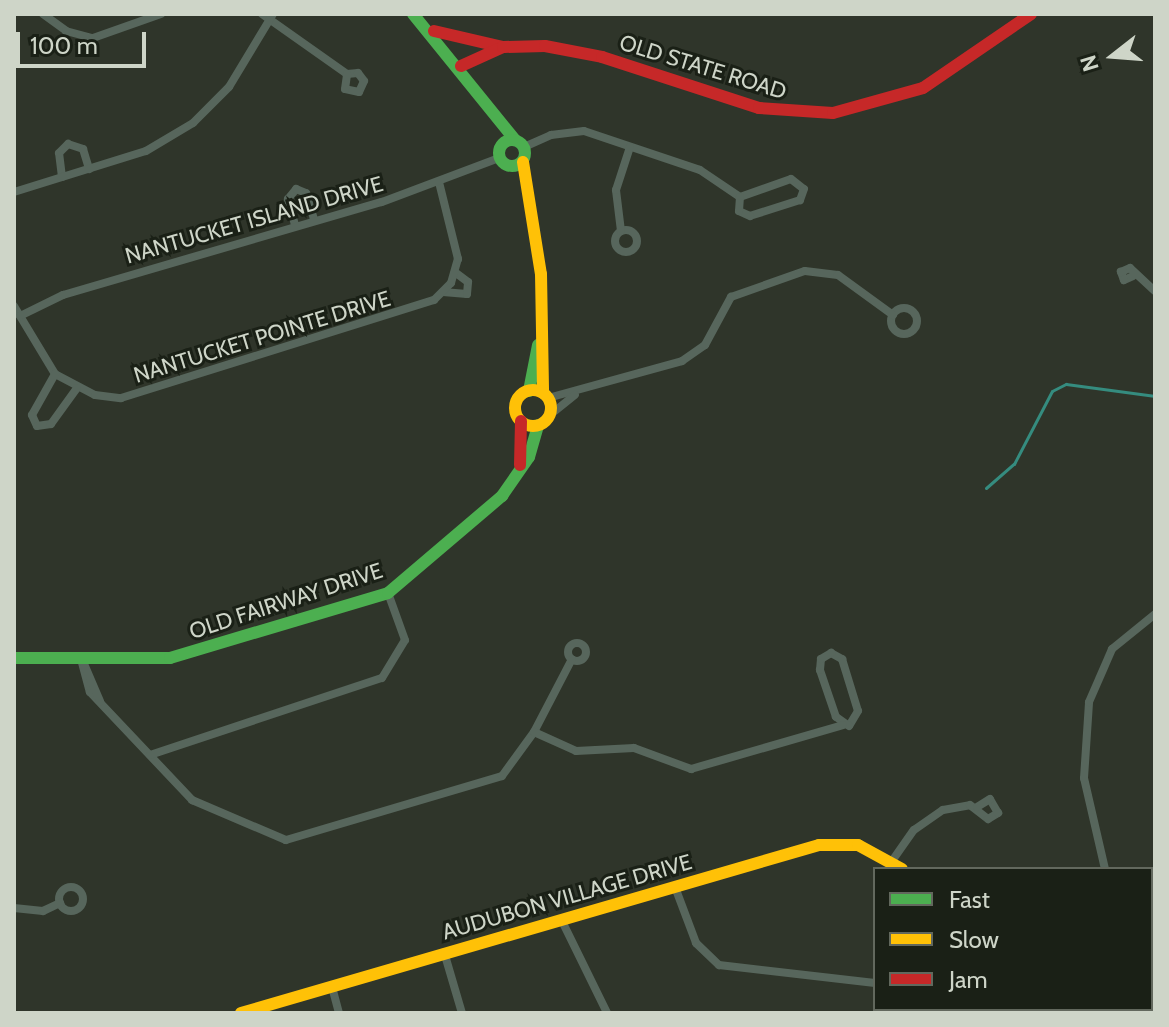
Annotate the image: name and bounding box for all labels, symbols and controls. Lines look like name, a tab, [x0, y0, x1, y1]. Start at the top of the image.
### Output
scale bar	[20, 16, 150, 66]
north arrow	[1073, 16, 1153, 96]
street label: OLD STATE ROAD	[616, 29, 790, 105]
text: 100 m	[30, 31, 98, 60]
text: N	[1074, 52, 1105, 75]
street label: NANTUCKET ISLAND DRIVE	[122, 171, 386, 269]
street label: NANTUCKET POINTE DRIVE	[130, 285, 394, 389]
street label: OLD FAIRWAY DRIVE	[186, 557, 386, 645]
street label: AUDUBON VILLAGE DRIVE	[439, 849, 695, 945]
legend	[873, 867, 1153, 1011]
text: Fast	[949, 885, 990, 914]
text: Slow	[949, 925, 999, 954]
text: Jam	[949, 965, 987, 994]

